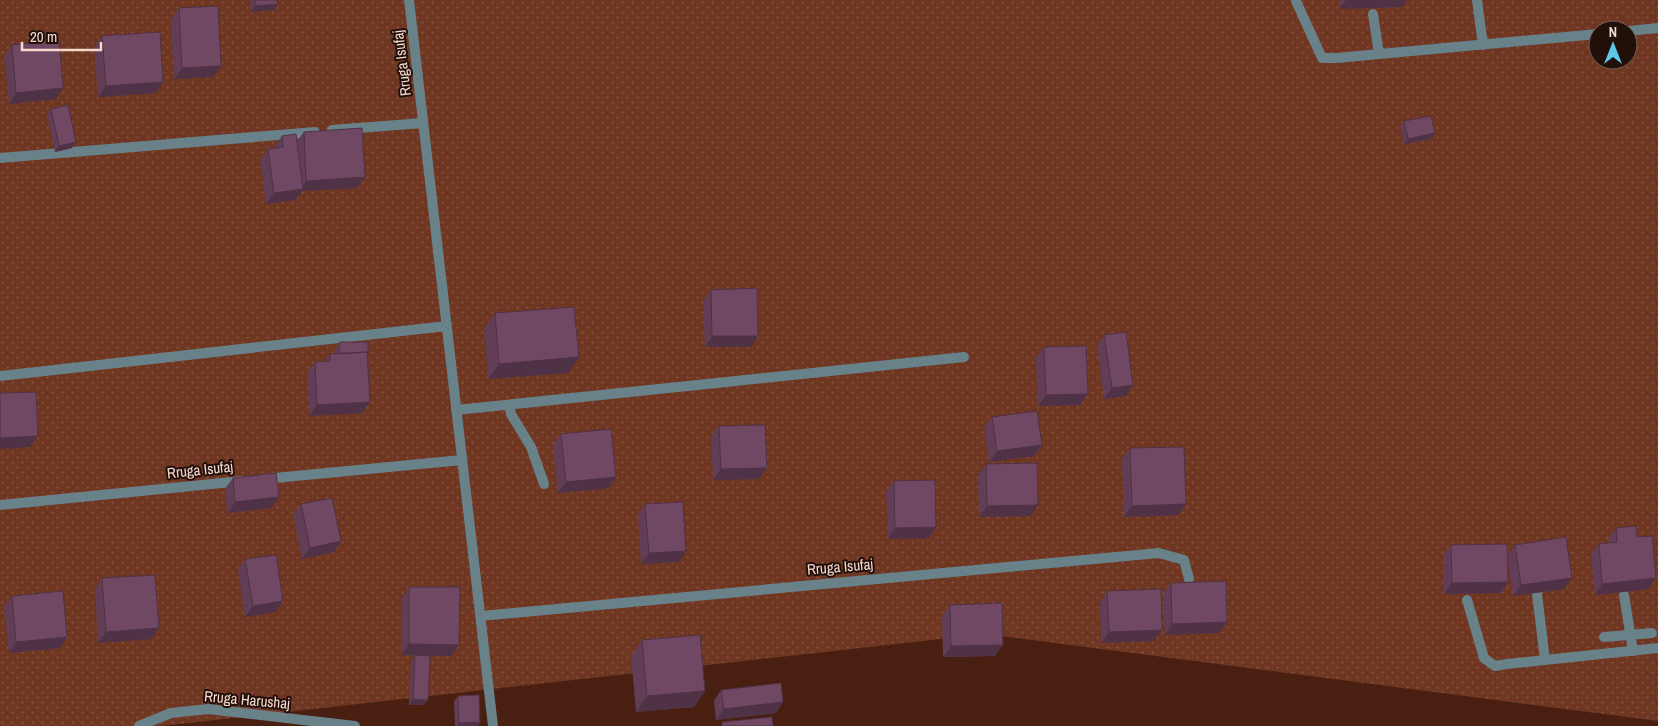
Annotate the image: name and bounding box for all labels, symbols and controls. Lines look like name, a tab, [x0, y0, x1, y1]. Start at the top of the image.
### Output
scale bar	[22, 20, 101, 52]
north arrow	[1588, 20, 1638, 70]
text: N	[1609, 23, 1617, 41]
text: 20 m	[30, 26, 57, 47]
street label: Rruga Isufaj	[387, 29, 416, 97]
street label: Rruga Isufaj	[166, 456, 234, 483]
street label: Rruga Isufaj	[806, 553, 874, 580]
street label: Rruga Harushaj	[203, 685, 291, 714]

